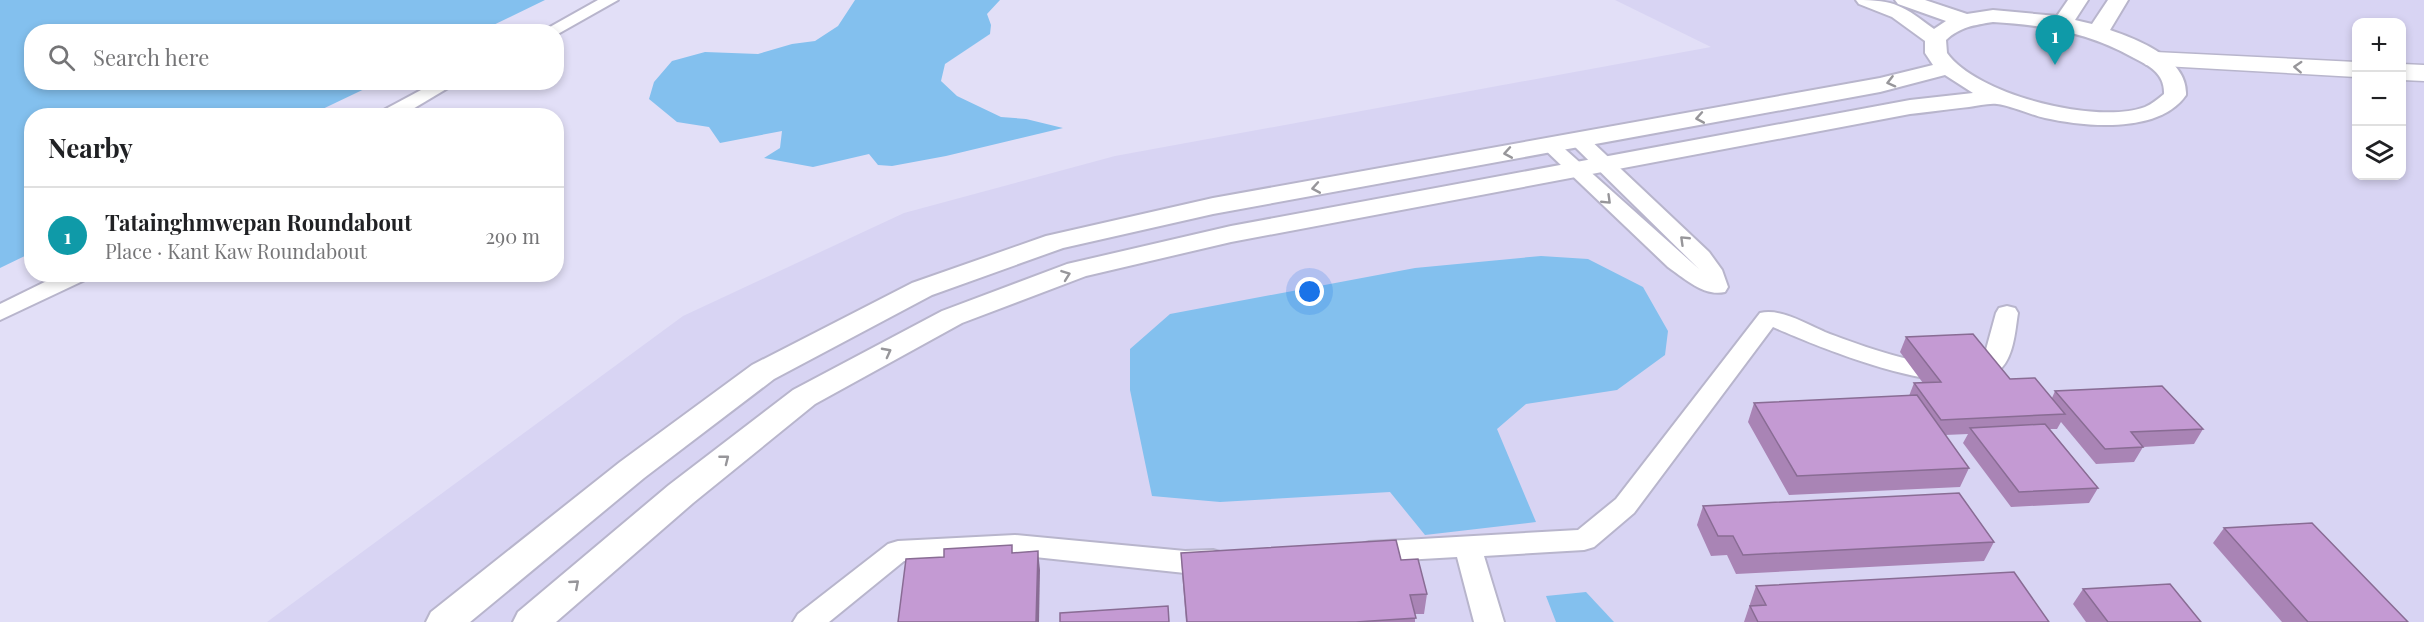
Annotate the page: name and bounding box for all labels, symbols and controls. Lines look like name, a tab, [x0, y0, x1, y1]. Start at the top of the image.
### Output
pin: 1	[2036, 16, 2074, 65]
map controls	[2352, 18, 2406, 180]
button: +	[2352, 18, 2406, 72]
search box	[24, 24, 564, 90]
icon: search	[45, 41, 78, 74]
text: Search here	[93, 42, 209, 72]
one-way arrow	[2294, 61, 2303, 74]
button: −	[2352, 72, 2406, 126]
one-way arrow	[1886, 75, 1896, 88]
one-way arrow	[1695, 112, 1704, 124]
button: layers	[2352, 126, 2406, 180]
text: Nearby	[48, 130, 133, 165]
one-way arrow	[1503, 146, 1513, 159]
one-way arrow	[1311, 181, 1321, 194]
one-way arrow	[1600, 193, 1611, 204]
text: Tatainghmwepan Roundabout	[105, 207, 412, 237]
text: 1	[64, 222, 71, 249]
text: 290 m	[486, 222, 540, 249]
one-way arrow	[1680, 236, 1691, 247]
text: Place · Kant Kaw Roundabout	[105, 237, 367, 264]
one-way arrow	[1060, 269, 1070, 282]
your location	[1295, 277, 1324, 306]
one-way arrow	[881, 348, 891, 359]
one-way arrow	[718, 456, 729, 467]
one-way arrow	[568, 580, 579, 591]

